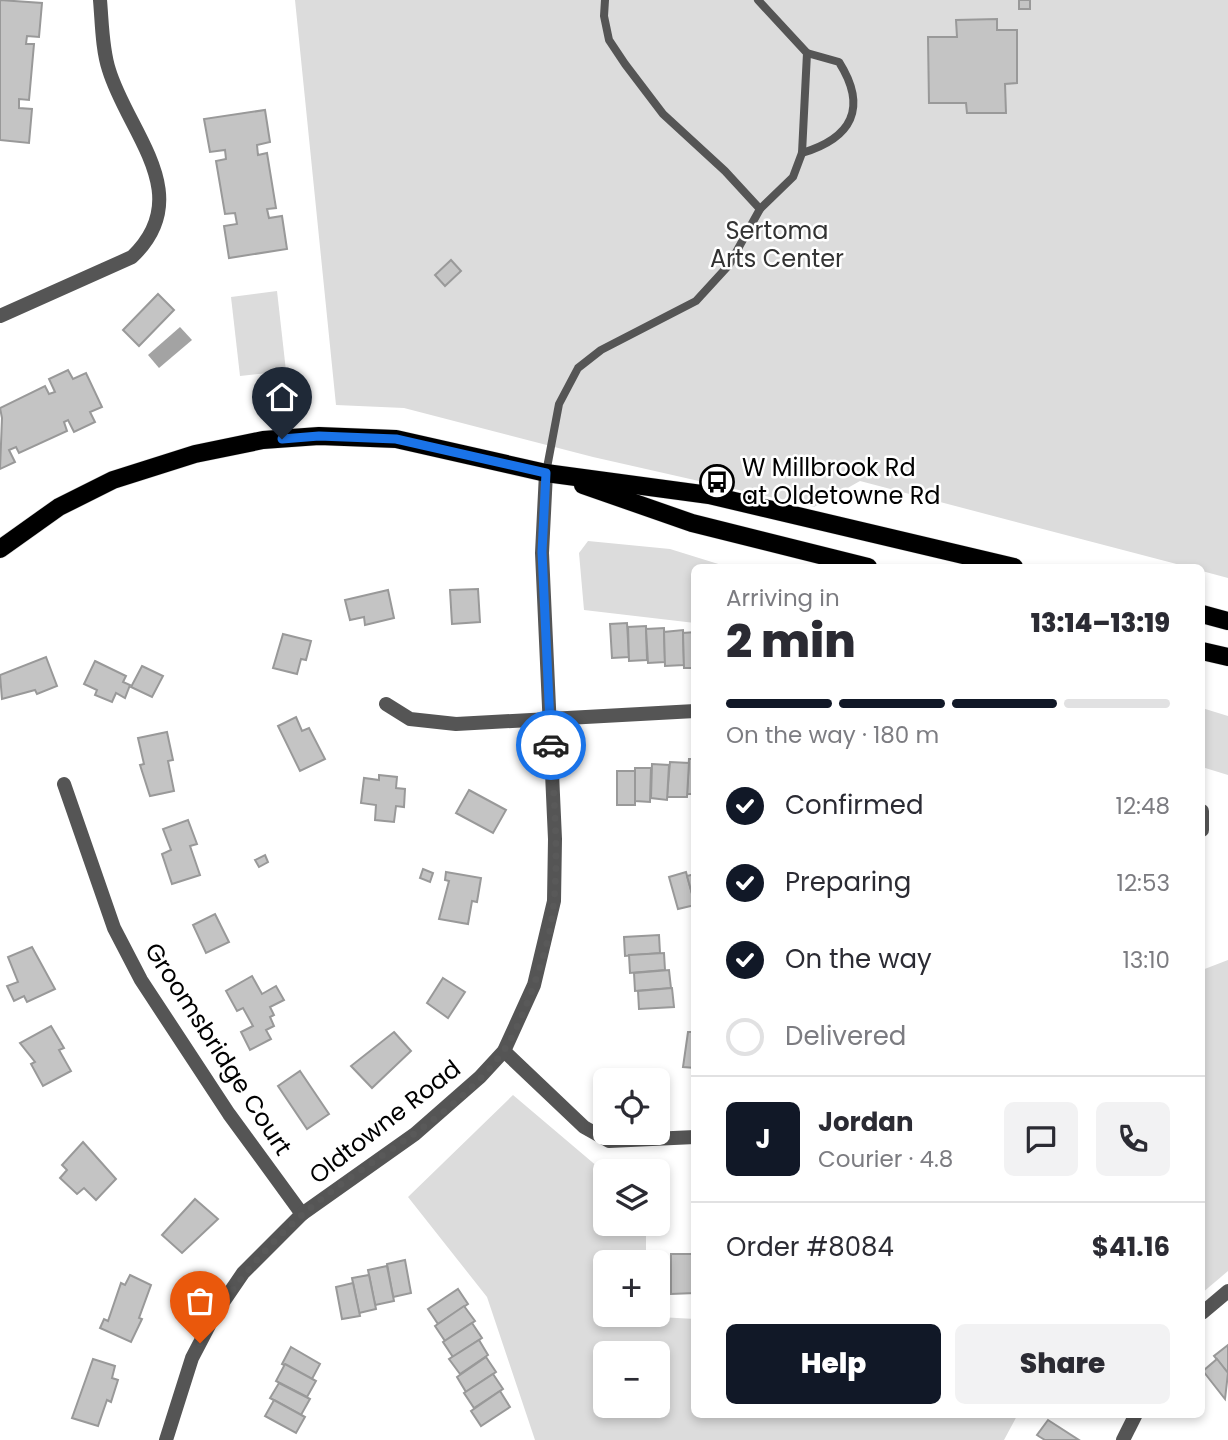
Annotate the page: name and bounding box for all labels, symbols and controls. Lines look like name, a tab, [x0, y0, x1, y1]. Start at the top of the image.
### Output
park label: Sertoma Arts Center	[710, 214, 844, 275]
pin	[252, 367, 312, 439]
icon: home	[263, 378, 301, 416]
place label: W Millbrook Rd at Oldetowne Rd	[742, 451, 940, 512]
bus stop icon: W Millbrook Rd at Oldetowne Rd	[698, 463, 736, 501]
text: Arriving in	[726, 582, 840, 614]
text: 13:14–13:19	[1031, 605, 1170, 641]
text: 2 min	[726, 609, 856, 673]
courier	[516, 710, 586, 780]
text: On the way · 180 m	[726, 719, 939, 751]
icon: car	[532, 726, 570, 764]
icon: check	[726, 787, 764, 825]
text: Confirmed	[785, 787, 923, 823]
text: 12:48	[1116, 790, 1170, 822]
icon: check	[726, 864, 764, 902]
text: Preparing	[785, 864, 911, 900]
text: 12:53	[1117, 867, 1170, 899]
street label: Groomsbridge Court	[137, 936, 300, 1161]
icon: check	[726, 941, 764, 979]
text: On the way	[785, 941, 932, 977]
text: 13:10	[1122, 944, 1170, 976]
text: Delivered	[785, 1018, 906, 1054]
street label: Oldtowne Road	[302, 1052, 467, 1191]
map controls	[593, 1068, 670, 1418]
button: locate	[593, 1068, 670, 1145]
button: chat	[1004, 1102, 1078, 1176]
button: phone	[1096, 1102, 1170, 1176]
text: Jordan	[818, 1104, 914, 1140]
text: J	[755, 1121, 771, 1157]
text: Courier · 4.8	[818, 1143, 953, 1175]
button: layers	[593, 1159, 670, 1236]
text: Order #8084	[726, 1229, 894, 1265]
text: $41.16	[1092, 1229, 1170, 1265]
button: +	[593, 1250, 670, 1327]
pin	[170, 1271, 230, 1343]
icon: bag	[181, 1282, 219, 1320]
button: Help	[726, 1324, 941, 1404]
button: Share	[955, 1324, 1170, 1404]
button: −	[593, 1341, 670, 1418]

